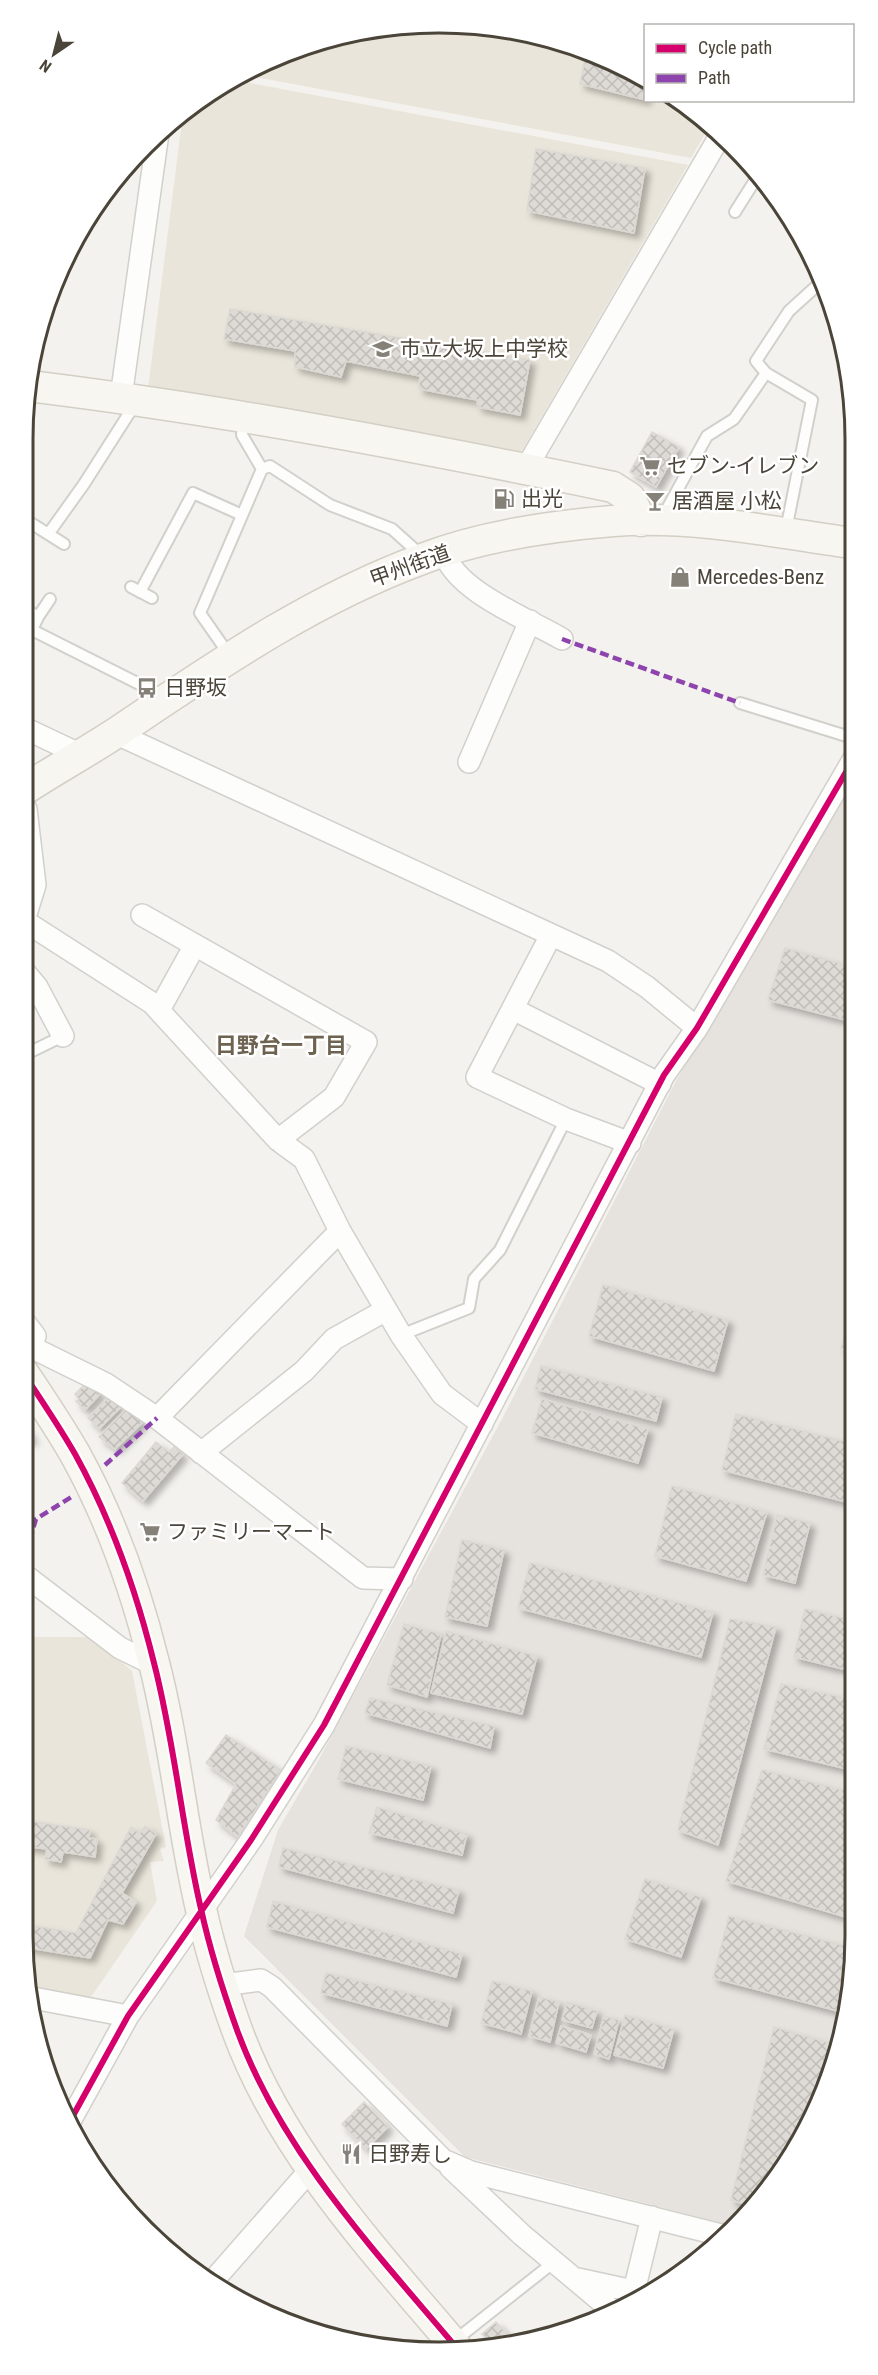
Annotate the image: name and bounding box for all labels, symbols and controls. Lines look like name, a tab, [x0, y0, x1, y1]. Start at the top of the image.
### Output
north arrow	[24, 24, 84, 84]
legend	[644, 24, 854, 102]
text: Cycle path	[698, 37, 772, 58]
text: N	[36, 55, 55, 76]
text: Path	[698, 67, 731, 88]
school or university icon: 市立大坂上中学校	[371, 337, 395, 361]
place label: 市立大坂上中学校	[400, 337, 568, 361]
supermarket icon: セブン-イレブン	[638, 454, 662, 478]
place label: セブン-イレブン	[667, 454, 819, 478]
fuel station icon: 出光	[492, 487, 516, 511]
place label: 出光	[521, 487, 563, 511]
bar icon: 居酒屋 小松	[643, 489, 667, 513]
place label: 居酒屋 小松	[672, 489, 782, 513]
street label: 甲州街道	[366, 540, 454, 592]
shop icon: Mercedes-Benz	[668, 565, 692, 589]
place label: Mercedes-Benz	[697, 565, 824, 589]
bus stop icon: 日野坂	[135, 676, 159, 700]
place label: 日野坂	[164, 676, 227, 700]
district label: 日野台一丁目	[215, 1033, 347, 1058]
supermarket icon: ファミリーマート	[138, 1520, 162, 1544]
place label: ファミリーマート	[167, 1520, 335, 1544]
restaurant icon: 日野寿し	[339, 2142, 363, 2166]
place label: 日野寿し	[368, 2142, 452, 2166]

